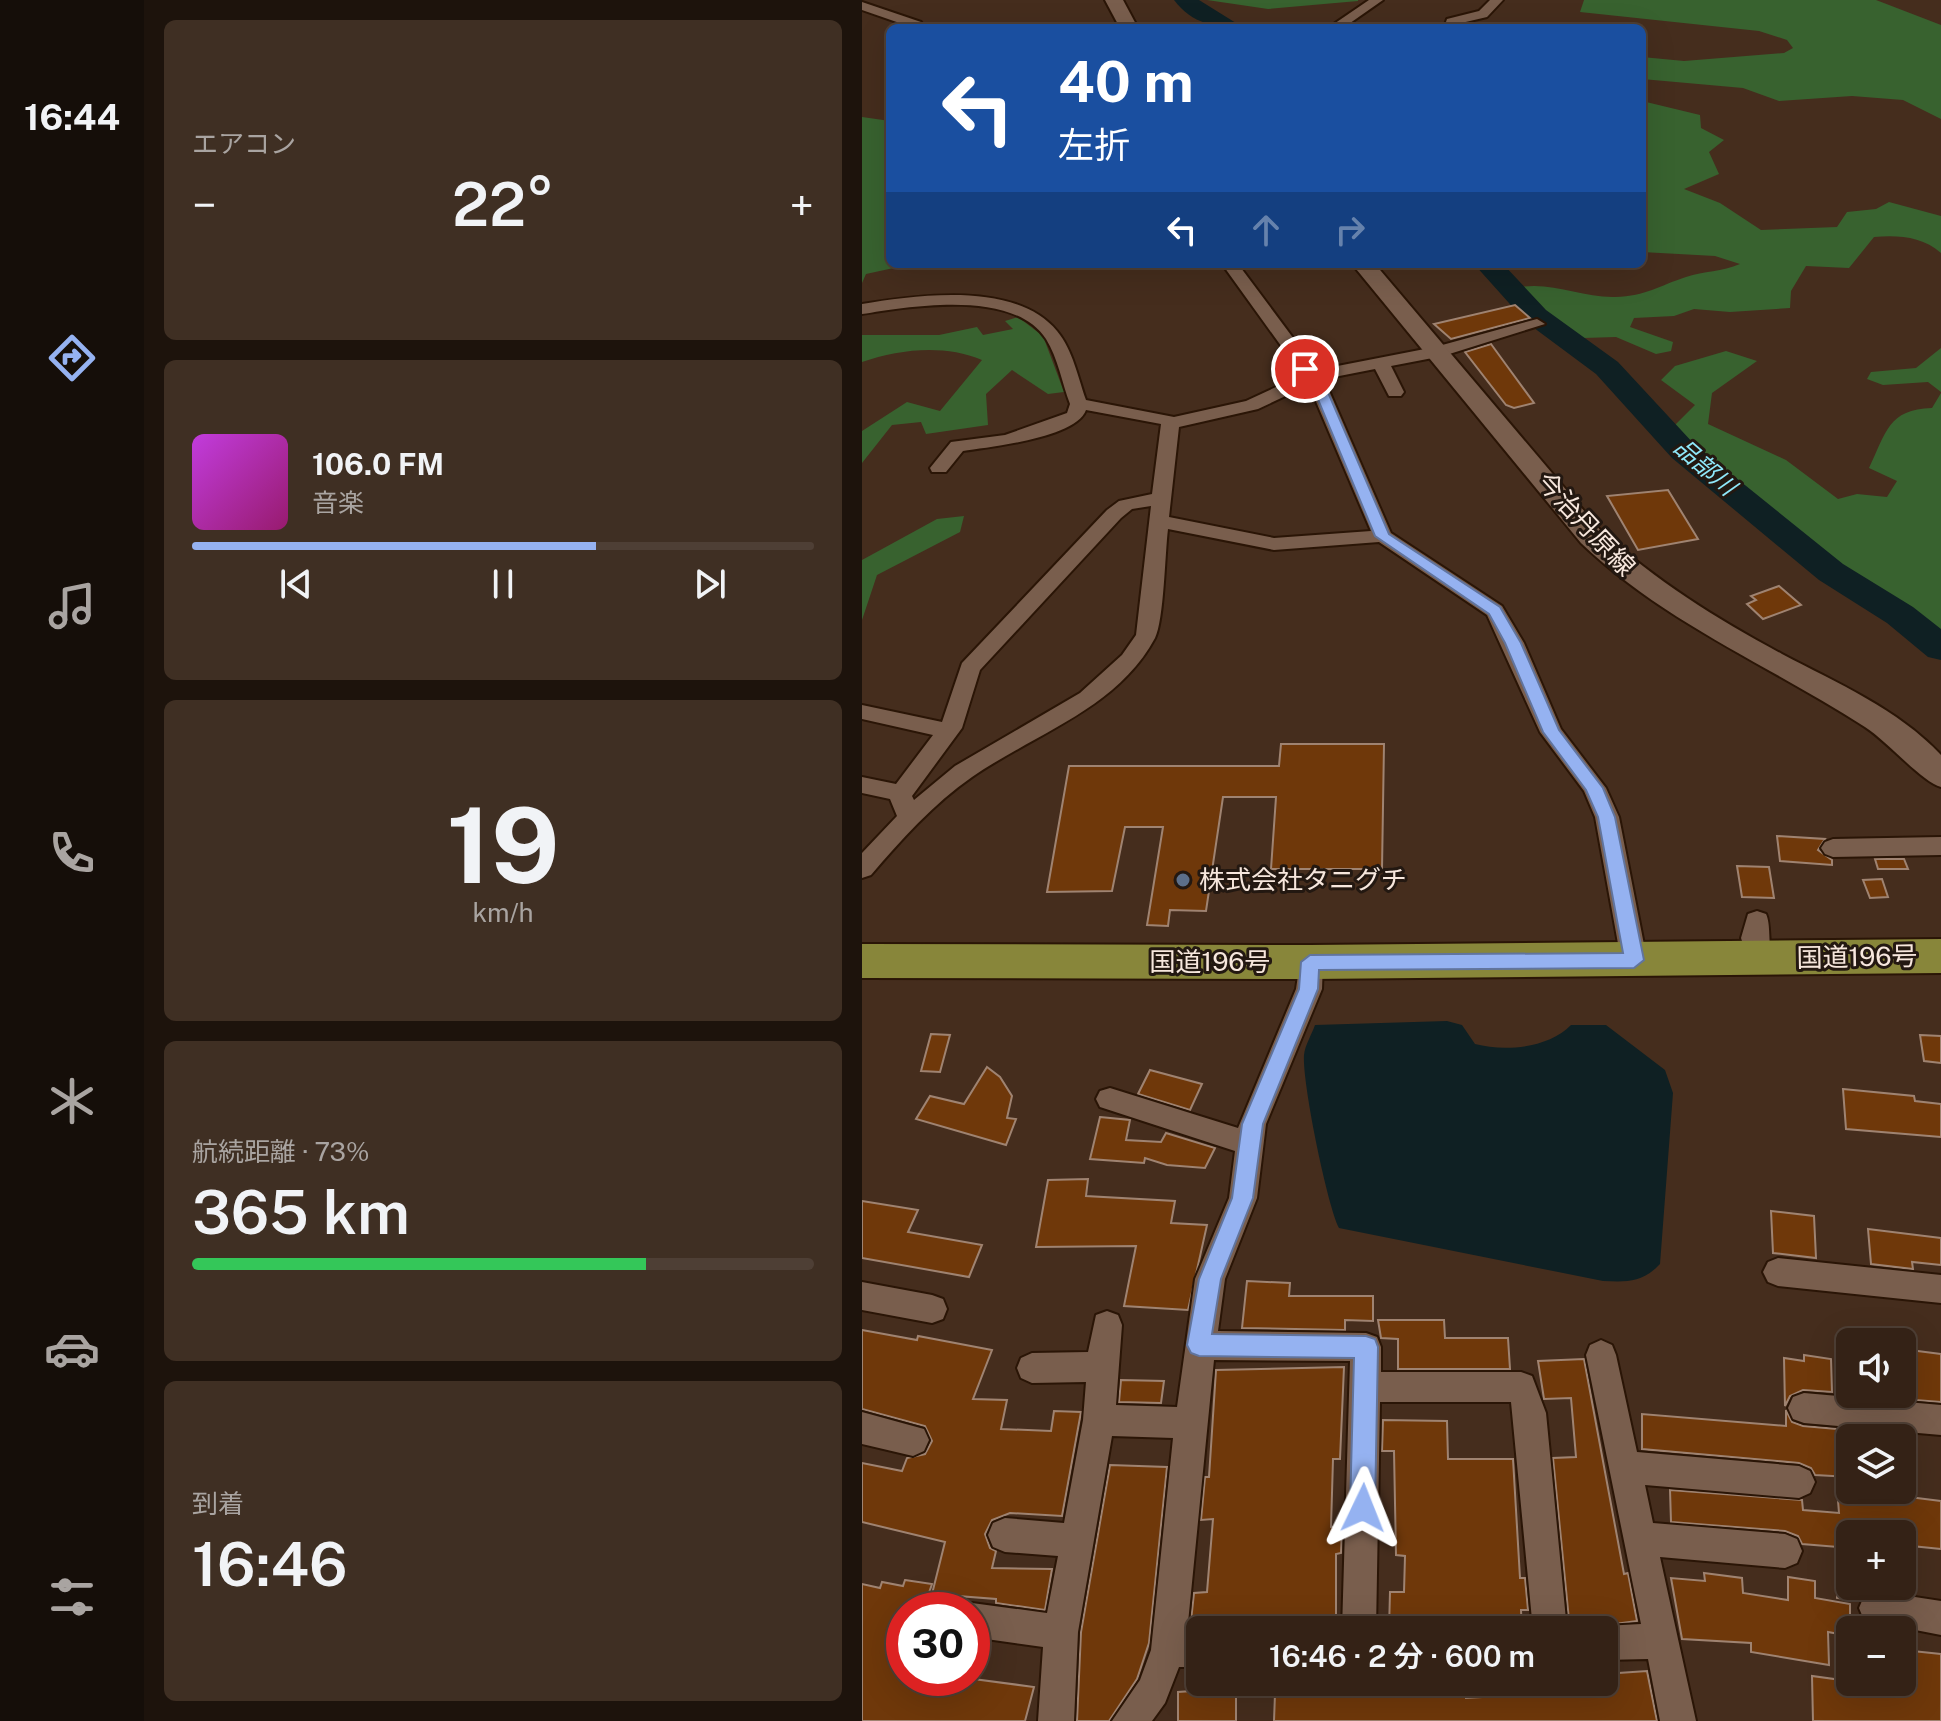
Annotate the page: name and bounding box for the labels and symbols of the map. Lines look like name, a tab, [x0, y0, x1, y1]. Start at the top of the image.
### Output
pin	[1271, 335, 1339, 403]
water label: 品部川	[1669, 432, 1744, 502]
street label: 今治丹原線	[1531, 466, 1642, 582]
place label: 株式会社タニグチ	[1199, 864, 1407, 895]
marker: 株式会社タニグチ	[1174, 871, 1192, 889]
street label: 国道196号	[1796, 940, 1918, 973]
street label: 国道196号	[1150, 946, 1270, 977]
position arrow	[1321, 1466, 1405, 1550]
speed limit sign: 30	[886, 1592, 990, 1696]

